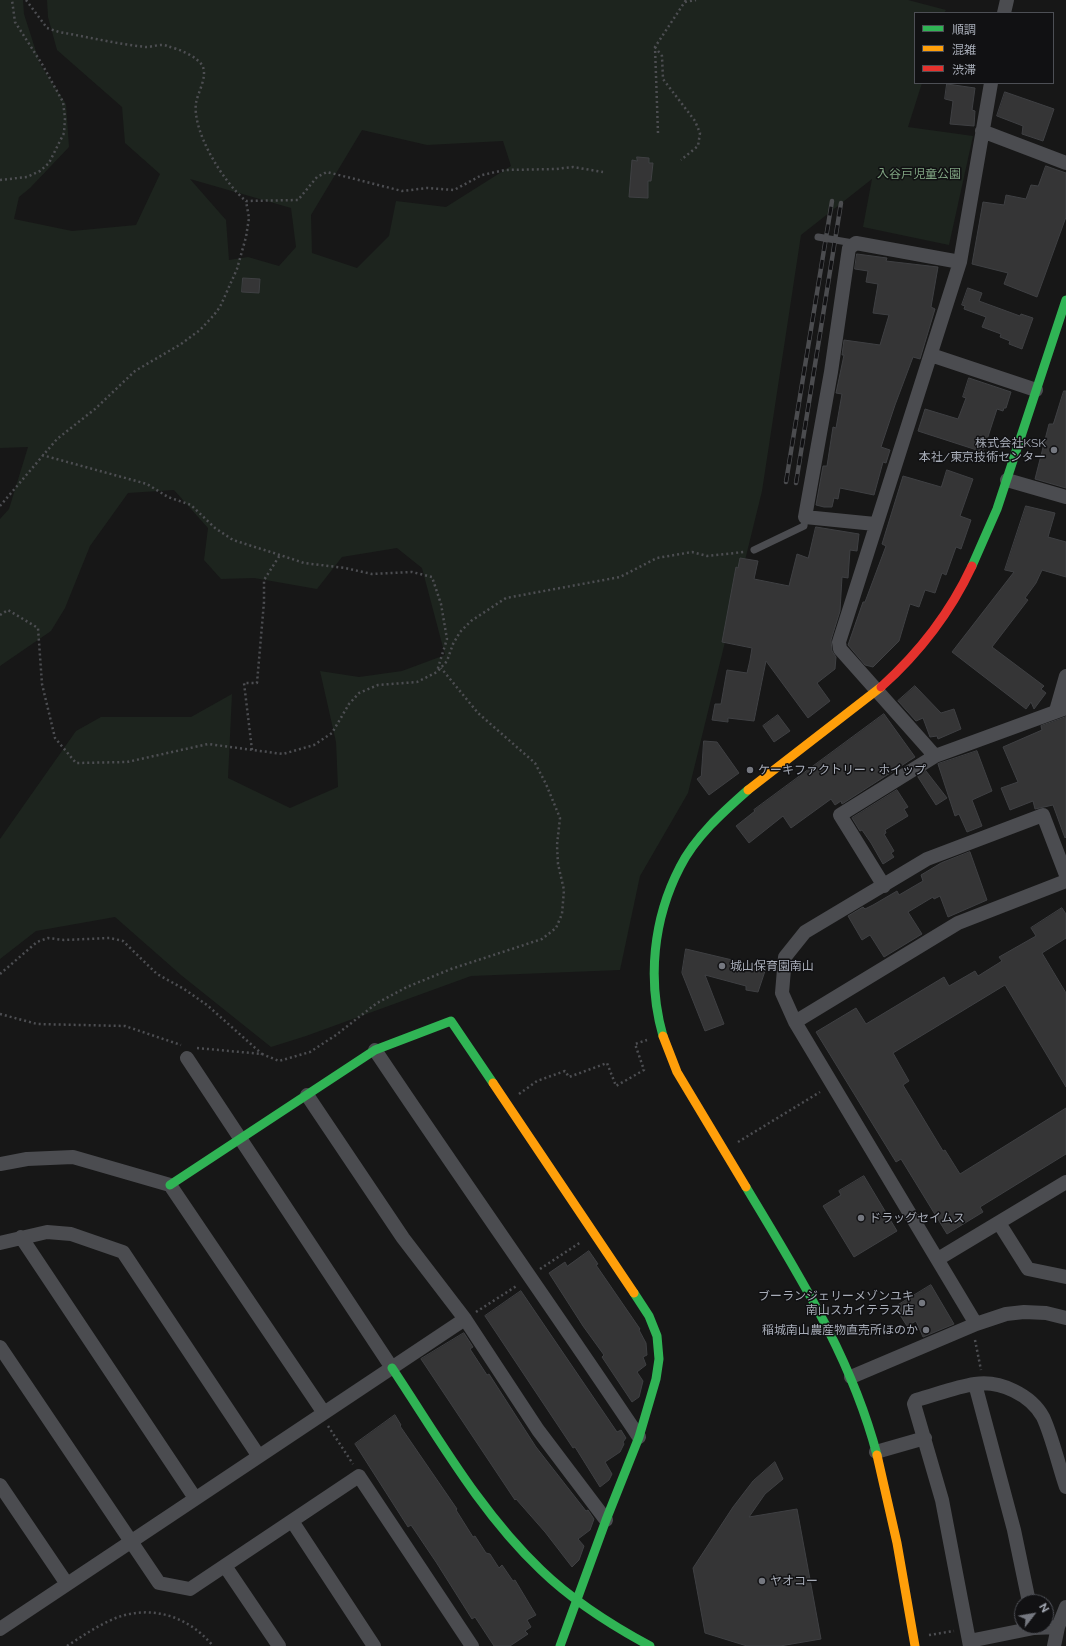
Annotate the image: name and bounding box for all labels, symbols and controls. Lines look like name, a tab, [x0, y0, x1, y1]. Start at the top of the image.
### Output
legend	[914, 12, 1054, 84]
text: 順調	[952, 23, 976, 37]
text: 混雑	[952, 43, 976, 57]
text: 渋滞	[952, 63, 976, 77]
park label: 入谷戸児童公園	[877, 167, 961, 181]
place label: 株式会社KSK 本社/東京技術センター	[919, 436, 1046, 464]
marker: 株式会社KSK 本社/東京技術センター	[1049, 445, 1059, 455]
place label: ケーキファクトリー・ホイップ	[758, 763, 926, 777]
marker: ケーキファクトリー・ホイップ	[745, 765, 755, 775]
place label: 城山保育園南山	[730, 959, 814, 973]
marker: 城山保育園南山	[717, 961, 727, 971]
place label: ドラッグセイムス	[869, 1211, 965, 1225]
marker: ドラッグセイムス	[856, 1213, 866, 1223]
place label: ブーランジェリーメゾンユキ 南山スカイテラス店	[758, 1289, 914, 1317]
marker: ブーランジェリーメゾンユキ 南山スカイテラス店	[917, 1298, 927, 1308]
place label: 稲城南山農産物直売所ほのか	[762, 1323, 918, 1337]
marker: 稲城南山農産物直売所ほのか	[921, 1325, 931, 1335]
place label: ヤオコー	[770, 1574, 818, 1588]
marker: ヤオコー	[757, 1576, 767, 1586]
north arrow	[1014, 1594, 1054, 1634]
text: N	[1036, 1601, 1052, 1615]

